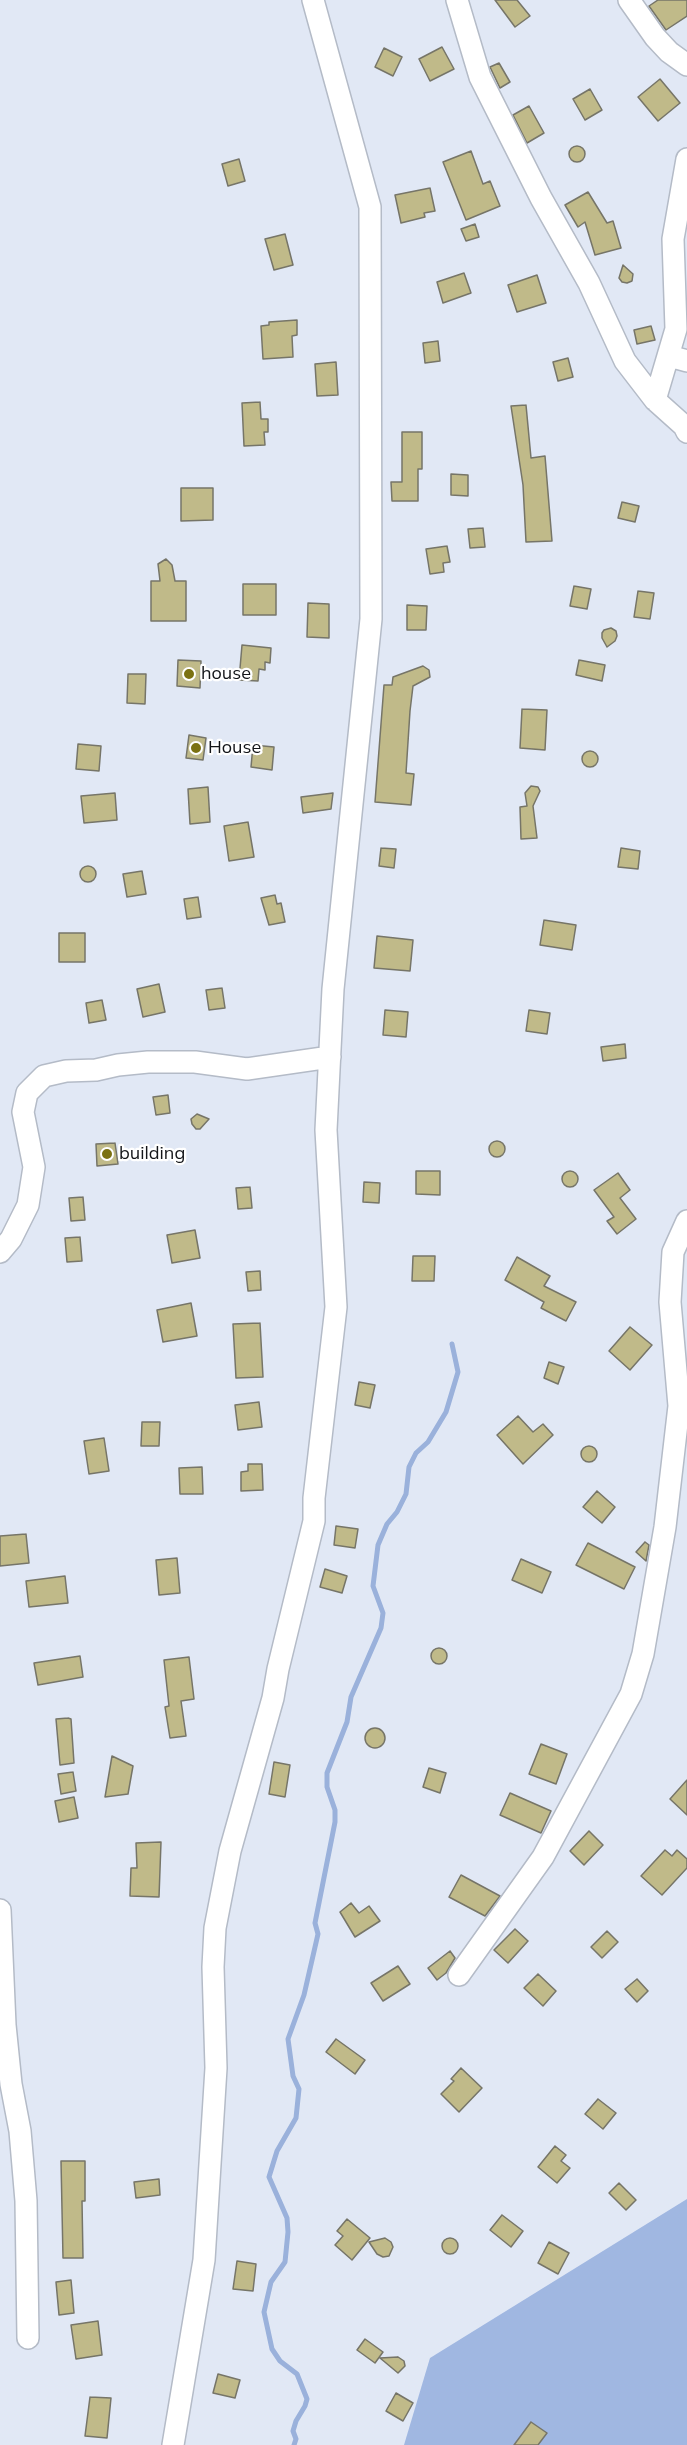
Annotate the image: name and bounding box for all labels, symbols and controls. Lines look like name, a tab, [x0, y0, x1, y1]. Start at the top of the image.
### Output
place label: house	[201, 663, 251, 685]
marker: house	[182, 667, 196, 681]
place label: House	[208, 737, 261, 759]
marker: House	[189, 741, 203, 755]
place label: building	[119, 1143, 185, 1165]
marker: building	[100, 1147, 114, 1161]

